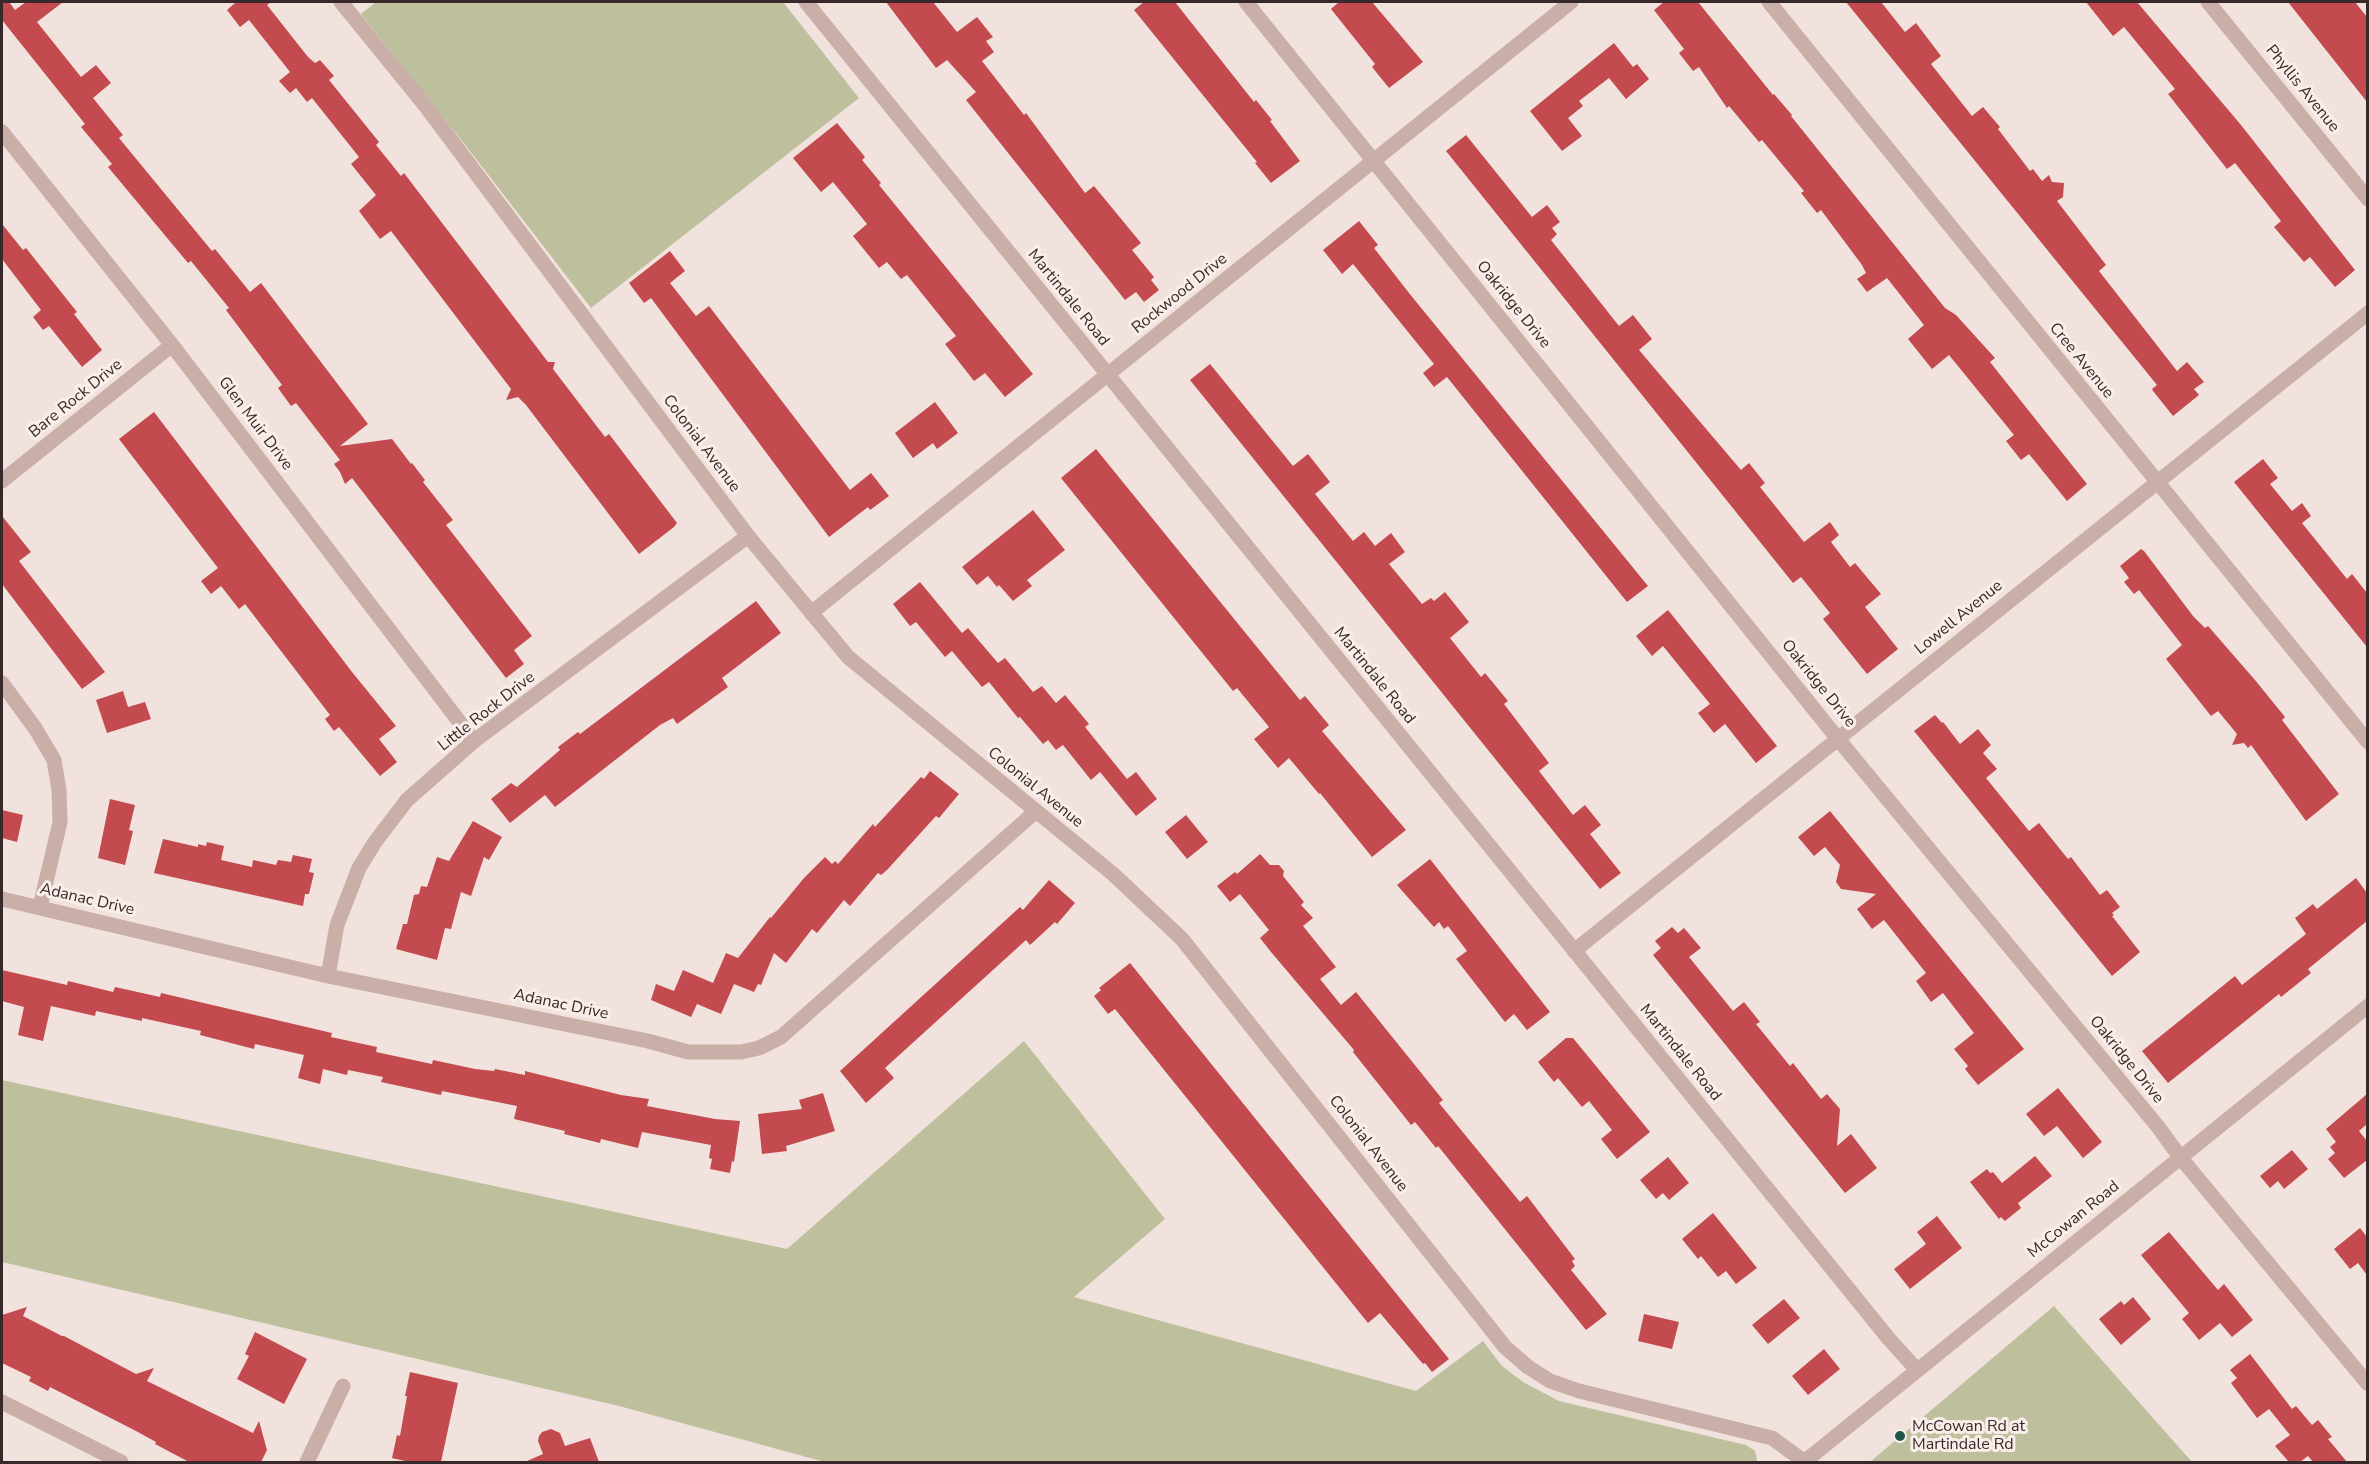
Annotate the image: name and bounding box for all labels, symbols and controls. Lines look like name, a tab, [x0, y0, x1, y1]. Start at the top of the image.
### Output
street label: Phyllis Avenue	[2261, 41, 2343, 137]
street label: Martindale Road	[1023, 246, 1113, 350]
street label: Rockwood Drive	[1128, 250, 1232, 338]
street label: Oakridge Drive	[1472, 257, 1554, 353]
street label: Cree Avenue	[2045, 319, 2117, 403]
street label: Bare Rock Drive	[25, 356, 127, 442]
street label: Glen Muir Drive	[214, 373, 296, 475]
street label: Colonial Avenue	[658, 391, 744, 497]
street label: Lowell Avenue	[1911, 577, 2007, 659]
street label: Martindale Road	[1329, 624, 1419, 728]
street label: Oakridge Drive	[1777, 636, 1859, 732]
street label: Little Rock Drive	[435, 668, 539, 756]
street label: Colonial Avenue	[983, 744, 1087, 832]
street label: Adanac Drive	[38, 880, 136, 920]
street label: Adanac Drive	[512, 986, 610, 1024]
street label: Martindale Road	[1635, 1001, 1725, 1105]
street label: Oakridge Drive	[2085, 1012, 2167, 1108]
street label: Colonial Avenue	[1324, 1092, 1412, 1196]
street label: McCowan Road	[2024, 1177, 2124, 1263]
place label: McCowan Rd at Martindale Rd	[1912, 1417, 2025, 1455]
marker: McCowan Rd at Martindale Rd	[1893, 1429, 1907, 1443]

